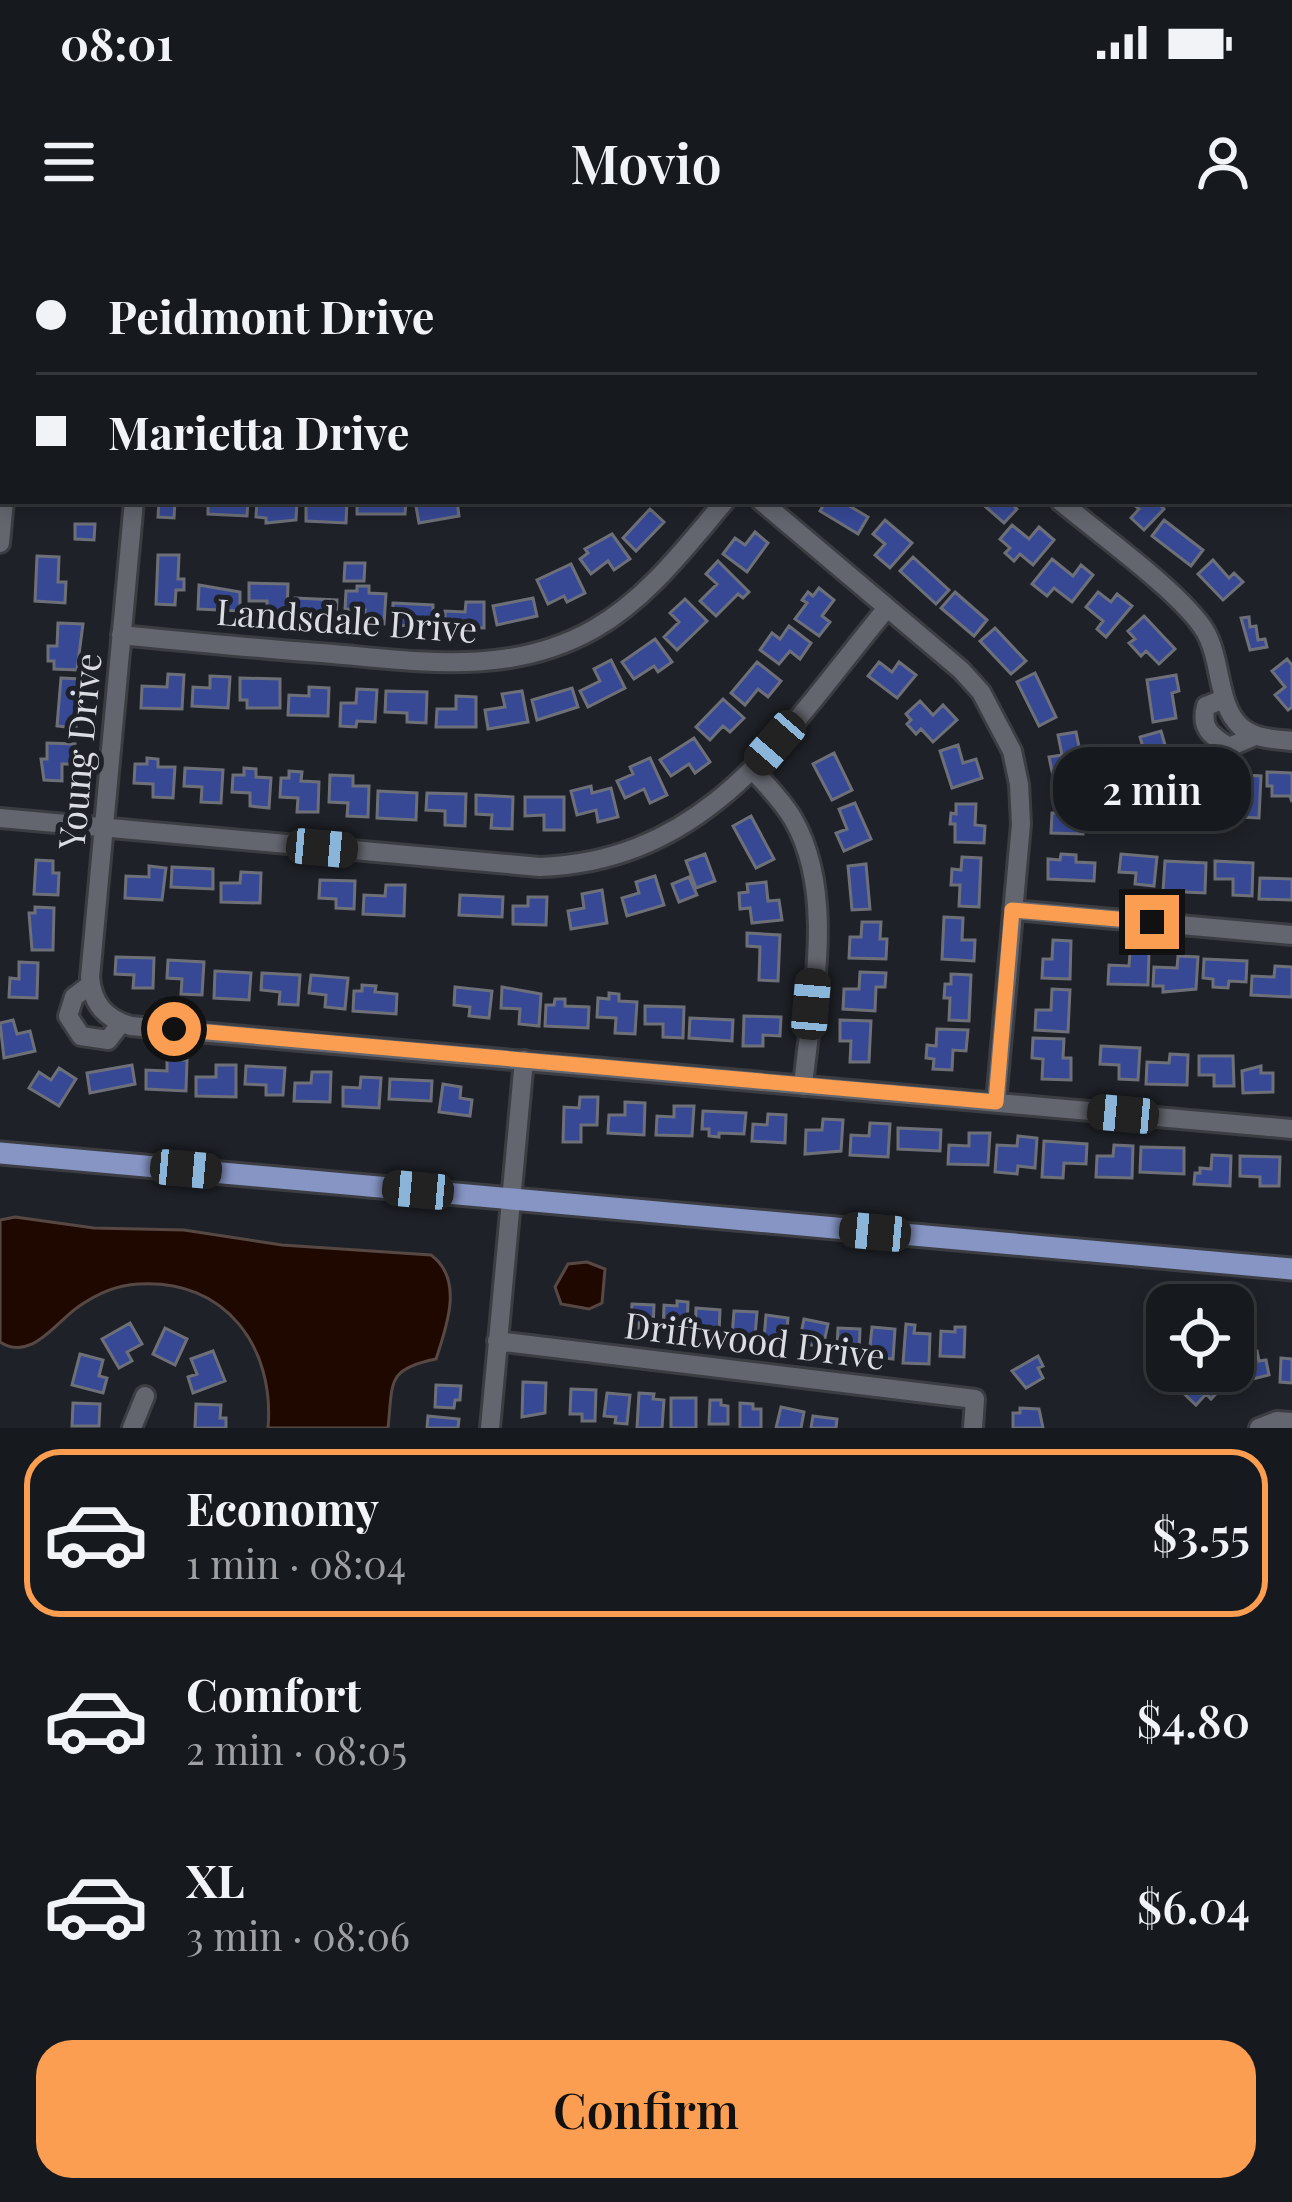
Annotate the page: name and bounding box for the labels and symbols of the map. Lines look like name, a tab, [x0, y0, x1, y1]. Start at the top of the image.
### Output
street label: Landsdale Drive	[215, 586, 479, 652]
street label: Young Drive	[45, 651, 110, 852]
car	[738, 704, 812, 782]
callout: 2 min	[1053, 748, 1251, 832]
car	[285, 827, 359, 869]
route end	[1125, 895, 1179, 949]
car	[790, 967, 832, 1041]
route start	[147, 1002, 201, 1056]
car	[1086, 1093, 1160, 1135]
car	[149, 1148, 223, 1190]
car	[381, 1169, 455, 1211]
car	[838, 1211, 912, 1253]
street label: Driftwood Drive	[622, 1299, 888, 1379]

